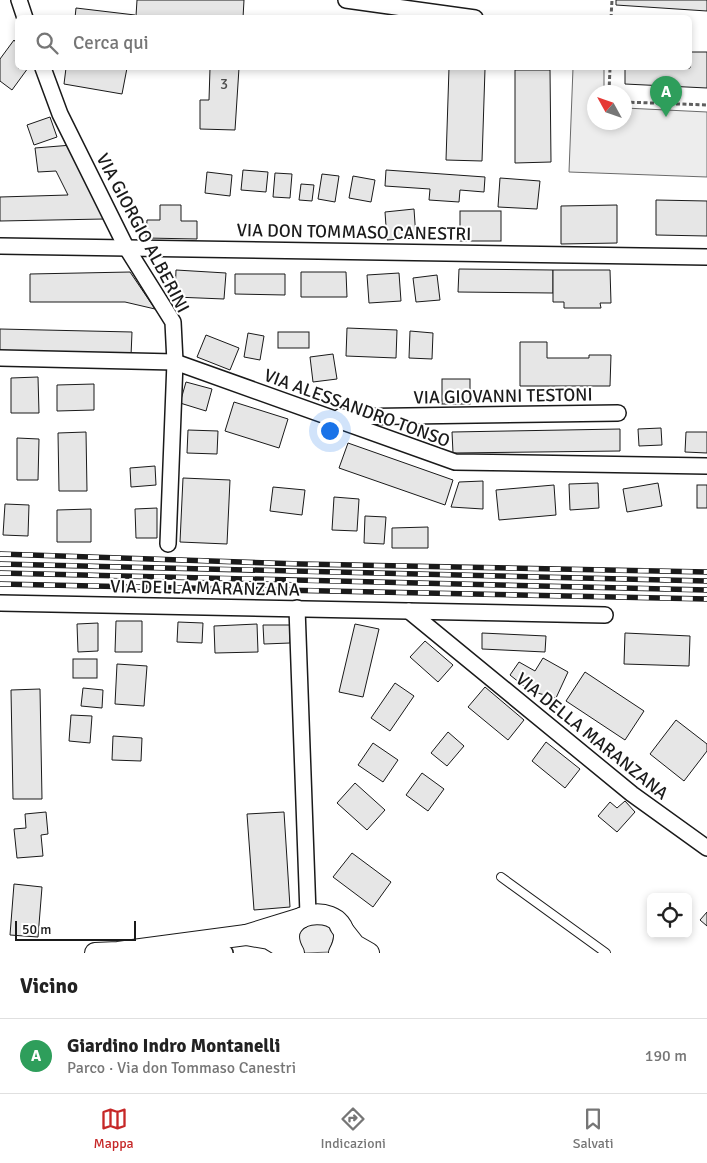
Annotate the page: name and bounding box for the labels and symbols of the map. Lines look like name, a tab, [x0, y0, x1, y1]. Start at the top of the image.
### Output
house number: 3	[220, 75, 228, 93]
pin: A	[650, 76, 682, 117]
north arrow	[587, 85, 632, 130]
street label: VIA GIORGIO ALBERINI	[92, 150, 194, 316]
street label: VIA DON TOMMASO CANESTRI	[236, 219, 472, 245]
street label: VIA ALESSANDRO TONSO	[261, 364, 453, 452]
street label: VIA GIOVANNI TESTONI	[413, 383, 593, 409]
your location	[317, 418, 343, 444]
street label: VIA DELLA MARANZANA	[110, 575, 300, 601]
street label: VIA DELLA MARANZANA	[511, 668, 673, 804]
scale bar	[15, 918, 136, 941]

